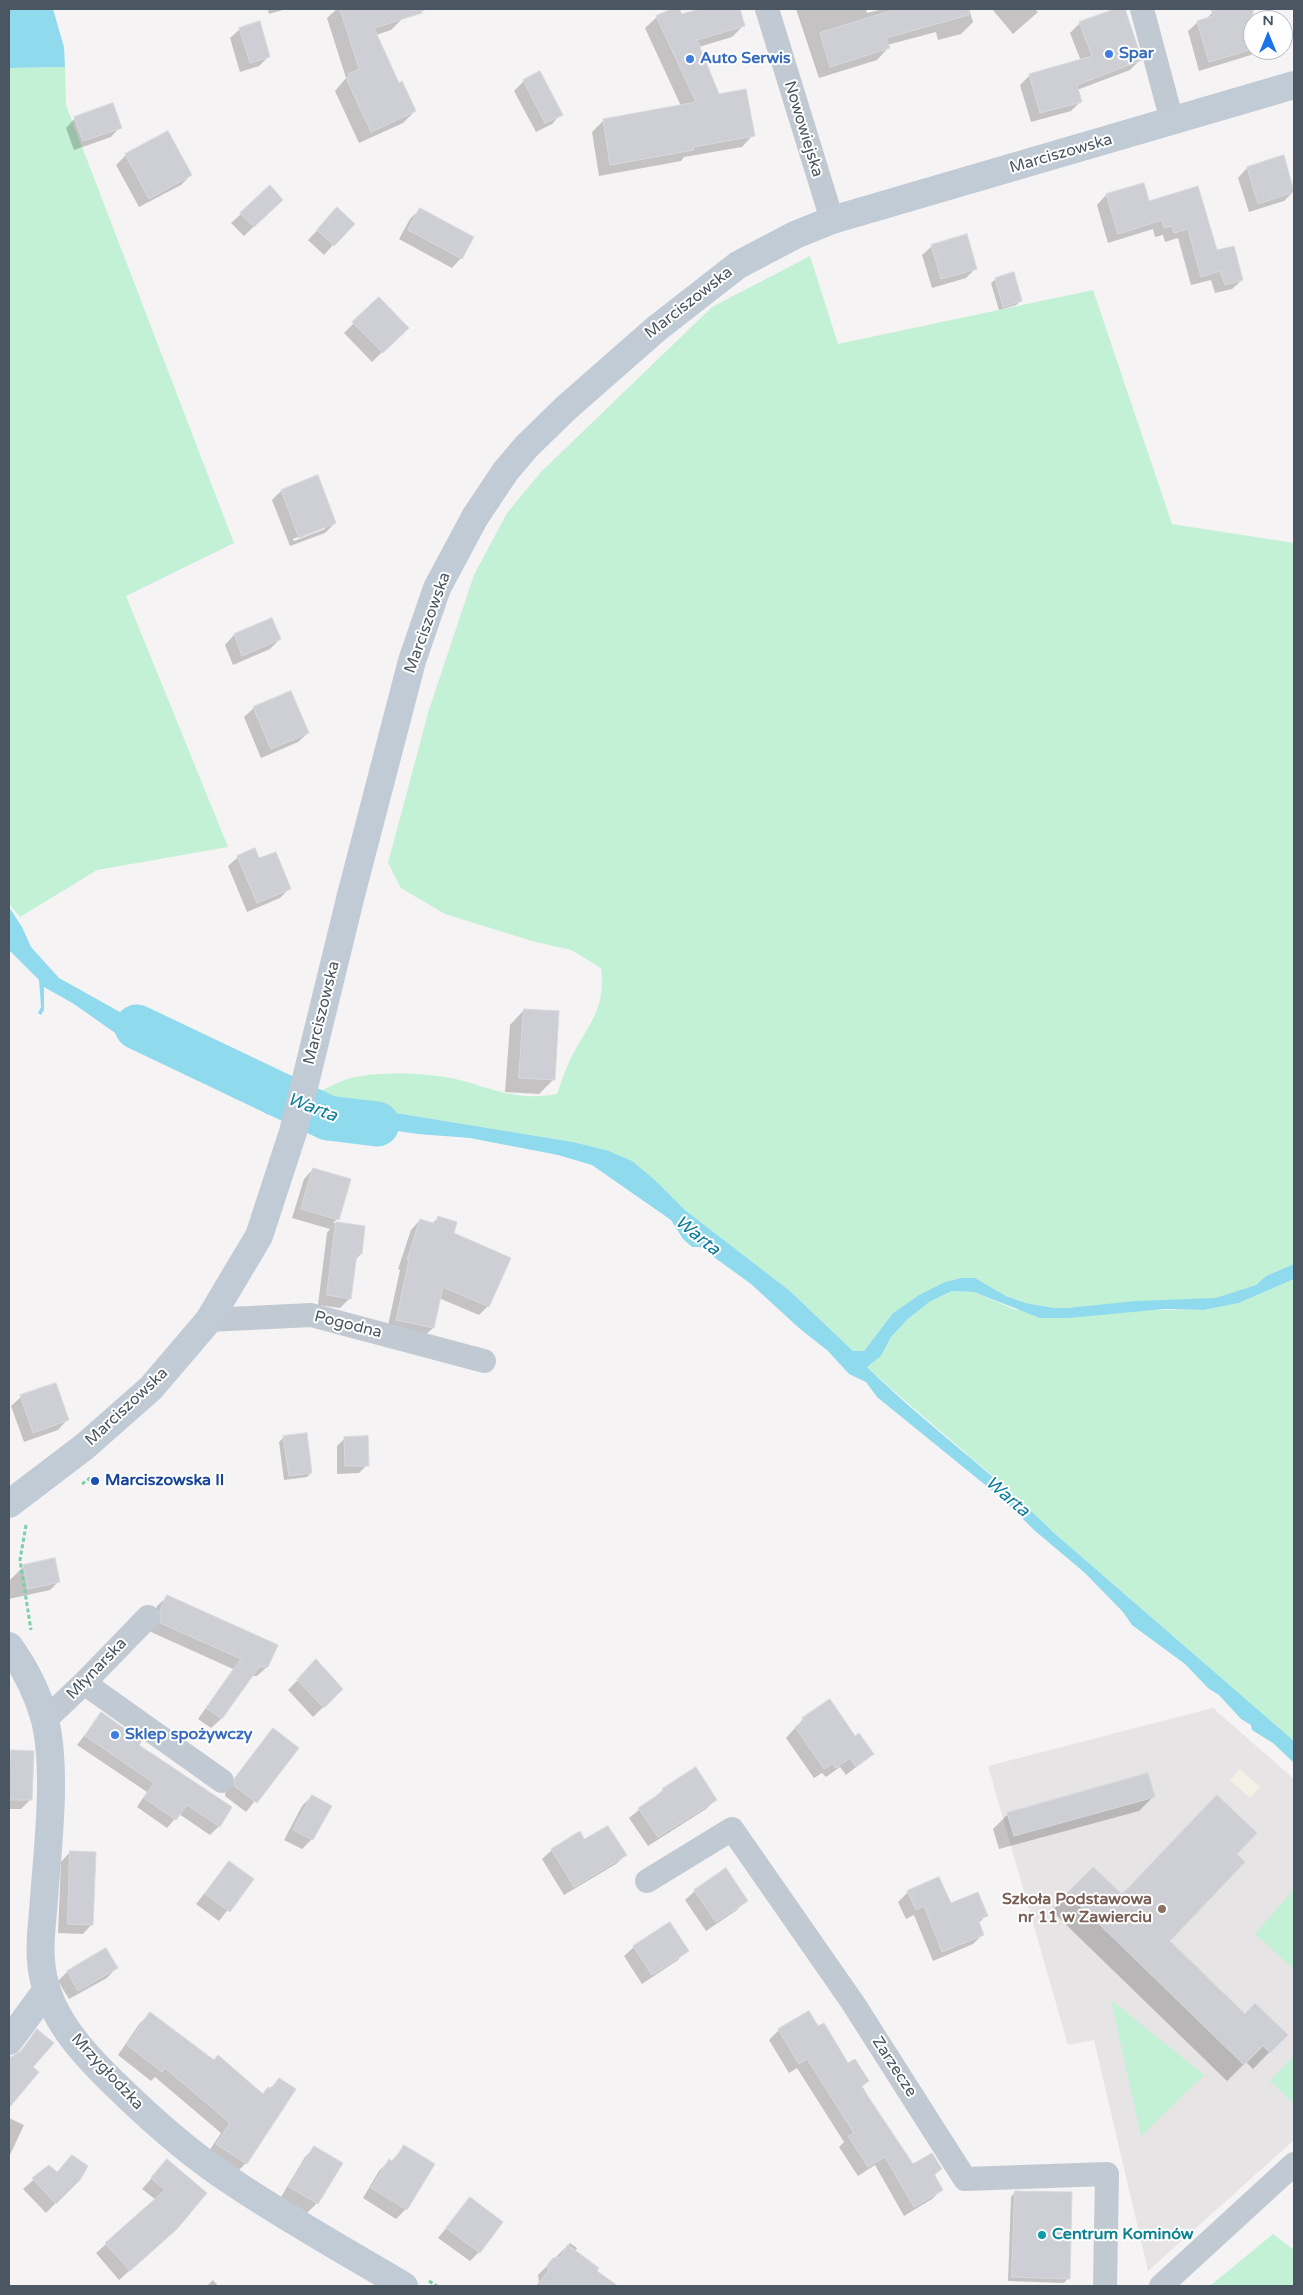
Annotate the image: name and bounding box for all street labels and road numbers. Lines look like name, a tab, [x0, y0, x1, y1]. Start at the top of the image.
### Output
street label: Nowowiejska	[779, 79, 827, 179]
street label: Marciszowska	[1007, 130, 1115, 178]
street label: Marciszowska	[641, 263, 737, 343]
street label: Marciszowska	[401, 570, 455, 676]
street label: Marciszowska	[300, 959, 344, 1067]
street label: Pogodna	[312, 1307, 384, 1343]
street label: Marciszowska	[82, 1364, 172, 1450]
street label: Młynarska	[63, 1634, 131, 1704]
street label: Mrzygłodzka	[67, 2030, 147, 2114]
street label: Zarzecze	[867, 2033, 921, 2101]

